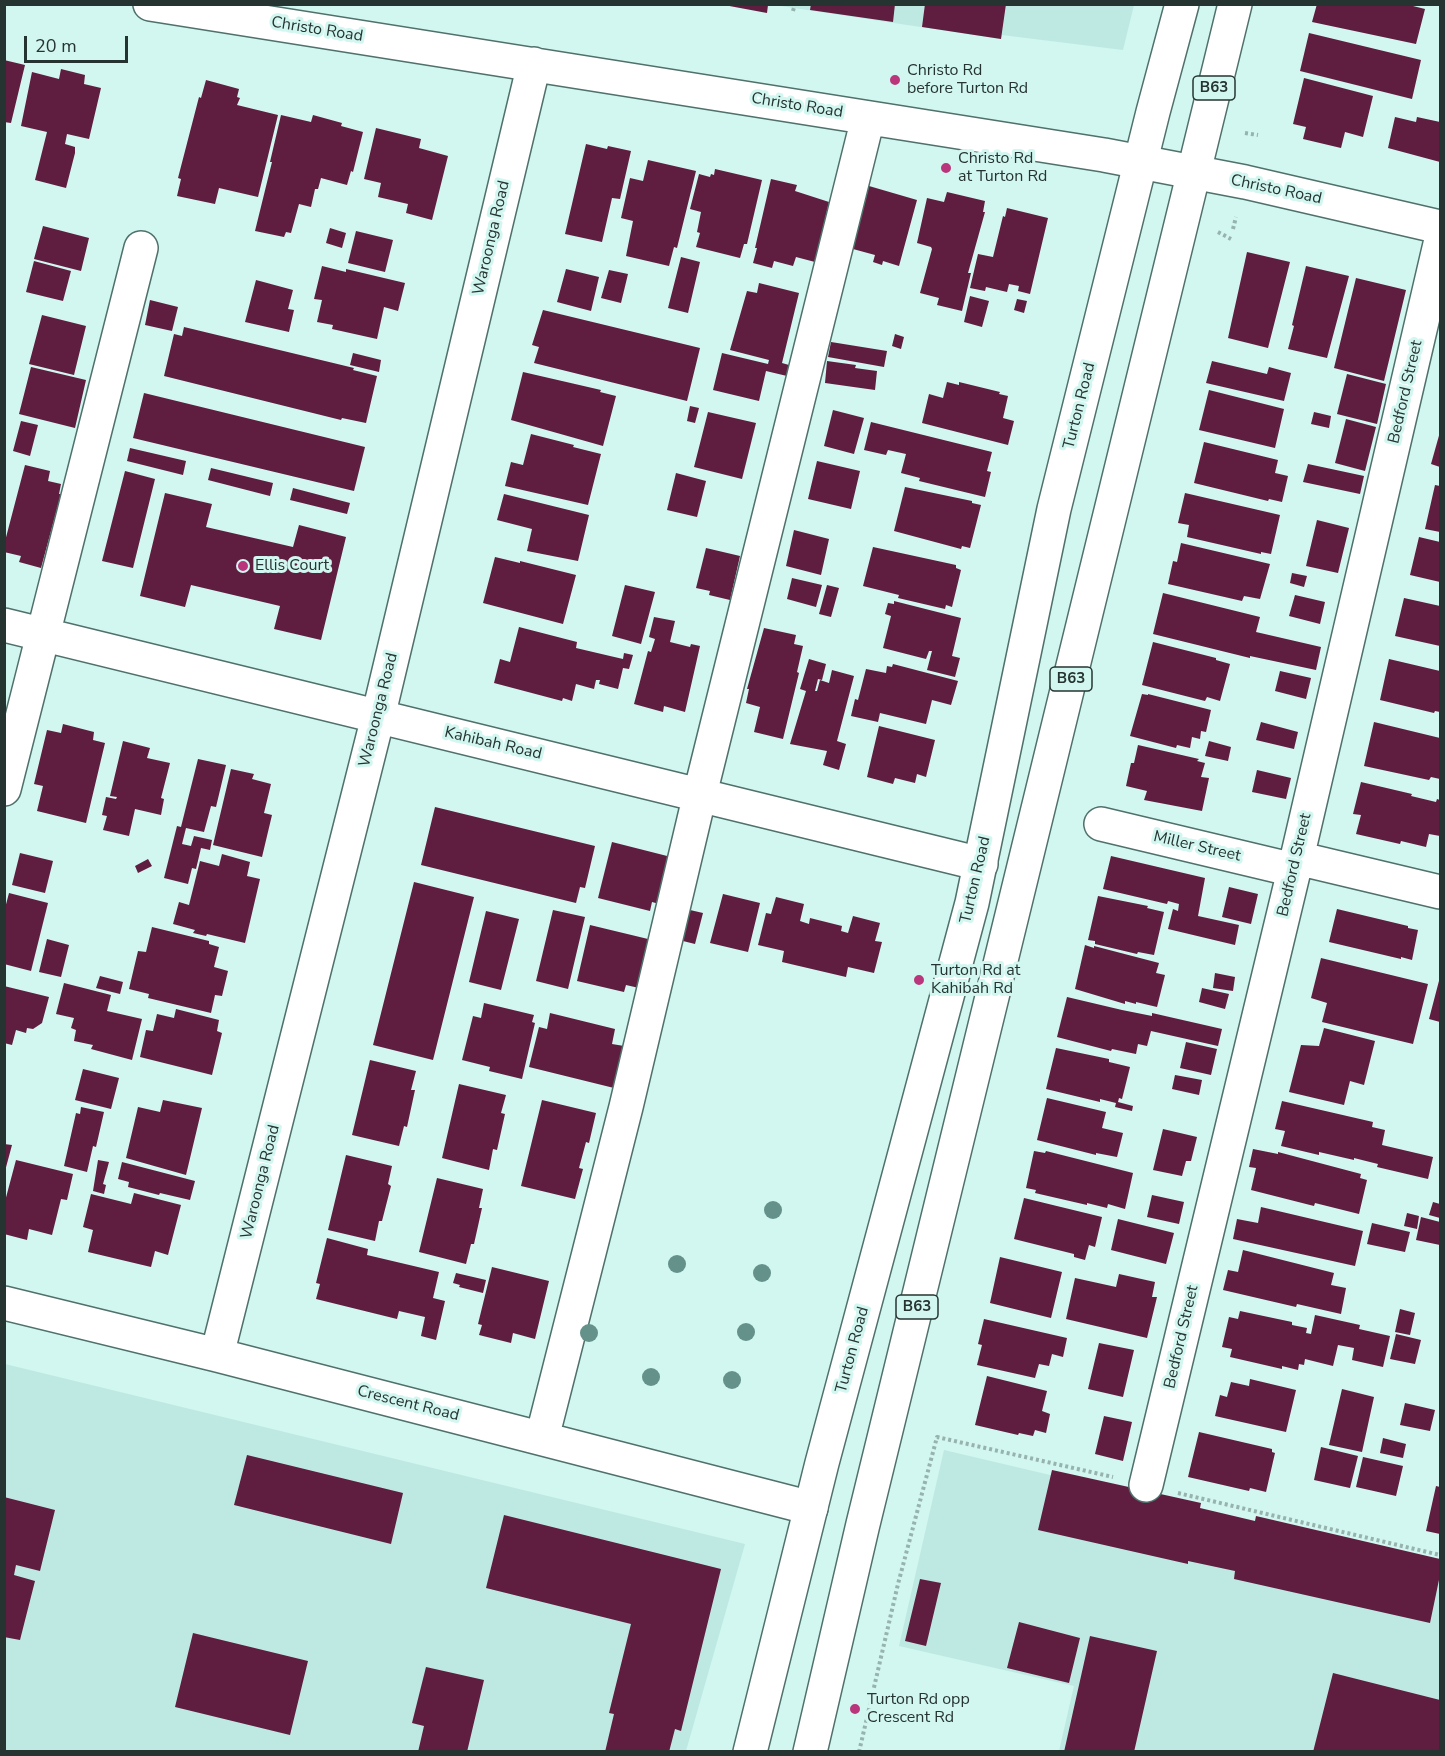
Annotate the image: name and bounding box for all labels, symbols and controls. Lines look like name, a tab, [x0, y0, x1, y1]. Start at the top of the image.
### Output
street label: Christo Road	[270, 13, 364, 47]
scale bar	[27, 24, 130, 62]
text: 20 m	[35, 34, 77, 58]
place label: Christo Rd before Turton Rd	[907, 61, 1028, 99]
marker: Christo Rd before Turton Rd	[888, 73, 902, 87]
road number: B63	[1193, 76, 1235, 100]
street label: Christo Road	[750, 89, 844, 123]
place label: Christo Rd at Turton Rd	[958, 149, 1047, 187]
marker: Christo Rd at Turton Rd	[939, 161, 953, 175]
street label: Christo Road	[1229, 171, 1323, 209]
street label: Waroonga Road	[470, 179, 514, 297]
street label: Bedford Street	[1385, 339, 1427, 445]
street label: Turton Road	[1060, 361, 1100, 451]
place label: Ellis Court	[255, 556, 329, 576]
marker: Ellis Court	[236, 559, 250, 573]
street label: Waroonga Road	[356, 651, 402, 769]
road number: B63	[1050, 667, 1092, 691]
street label: Kahibah Road	[442, 723, 544, 765]
street label: Bedford Street	[1274, 812, 1316, 918]
street label: Miller Street	[1152, 828, 1242, 866]
street label: Turton Road	[957, 835, 995, 925]
place label: Turton Rd at Kahibah Rd	[931, 961, 1020, 999]
marker: Turton Rd at Kahibah Rd	[912, 973, 926, 987]
street label: Waroonga Road	[238, 1123, 284, 1241]
street label: Bedford Street	[1161, 1284, 1203, 1390]
road number: B63	[896, 1295, 938, 1319]
street label: Turton Road	[832, 1305, 874, 1395]
street label: Crescent Road	[355, 1382, 461, 1426]
place label: Turton Rd opp Crescent Rd	[867, 1690, 970, 1728]
marker: Turton Rd opp Crescent Rd	[848, 1702, 862, 1716]

